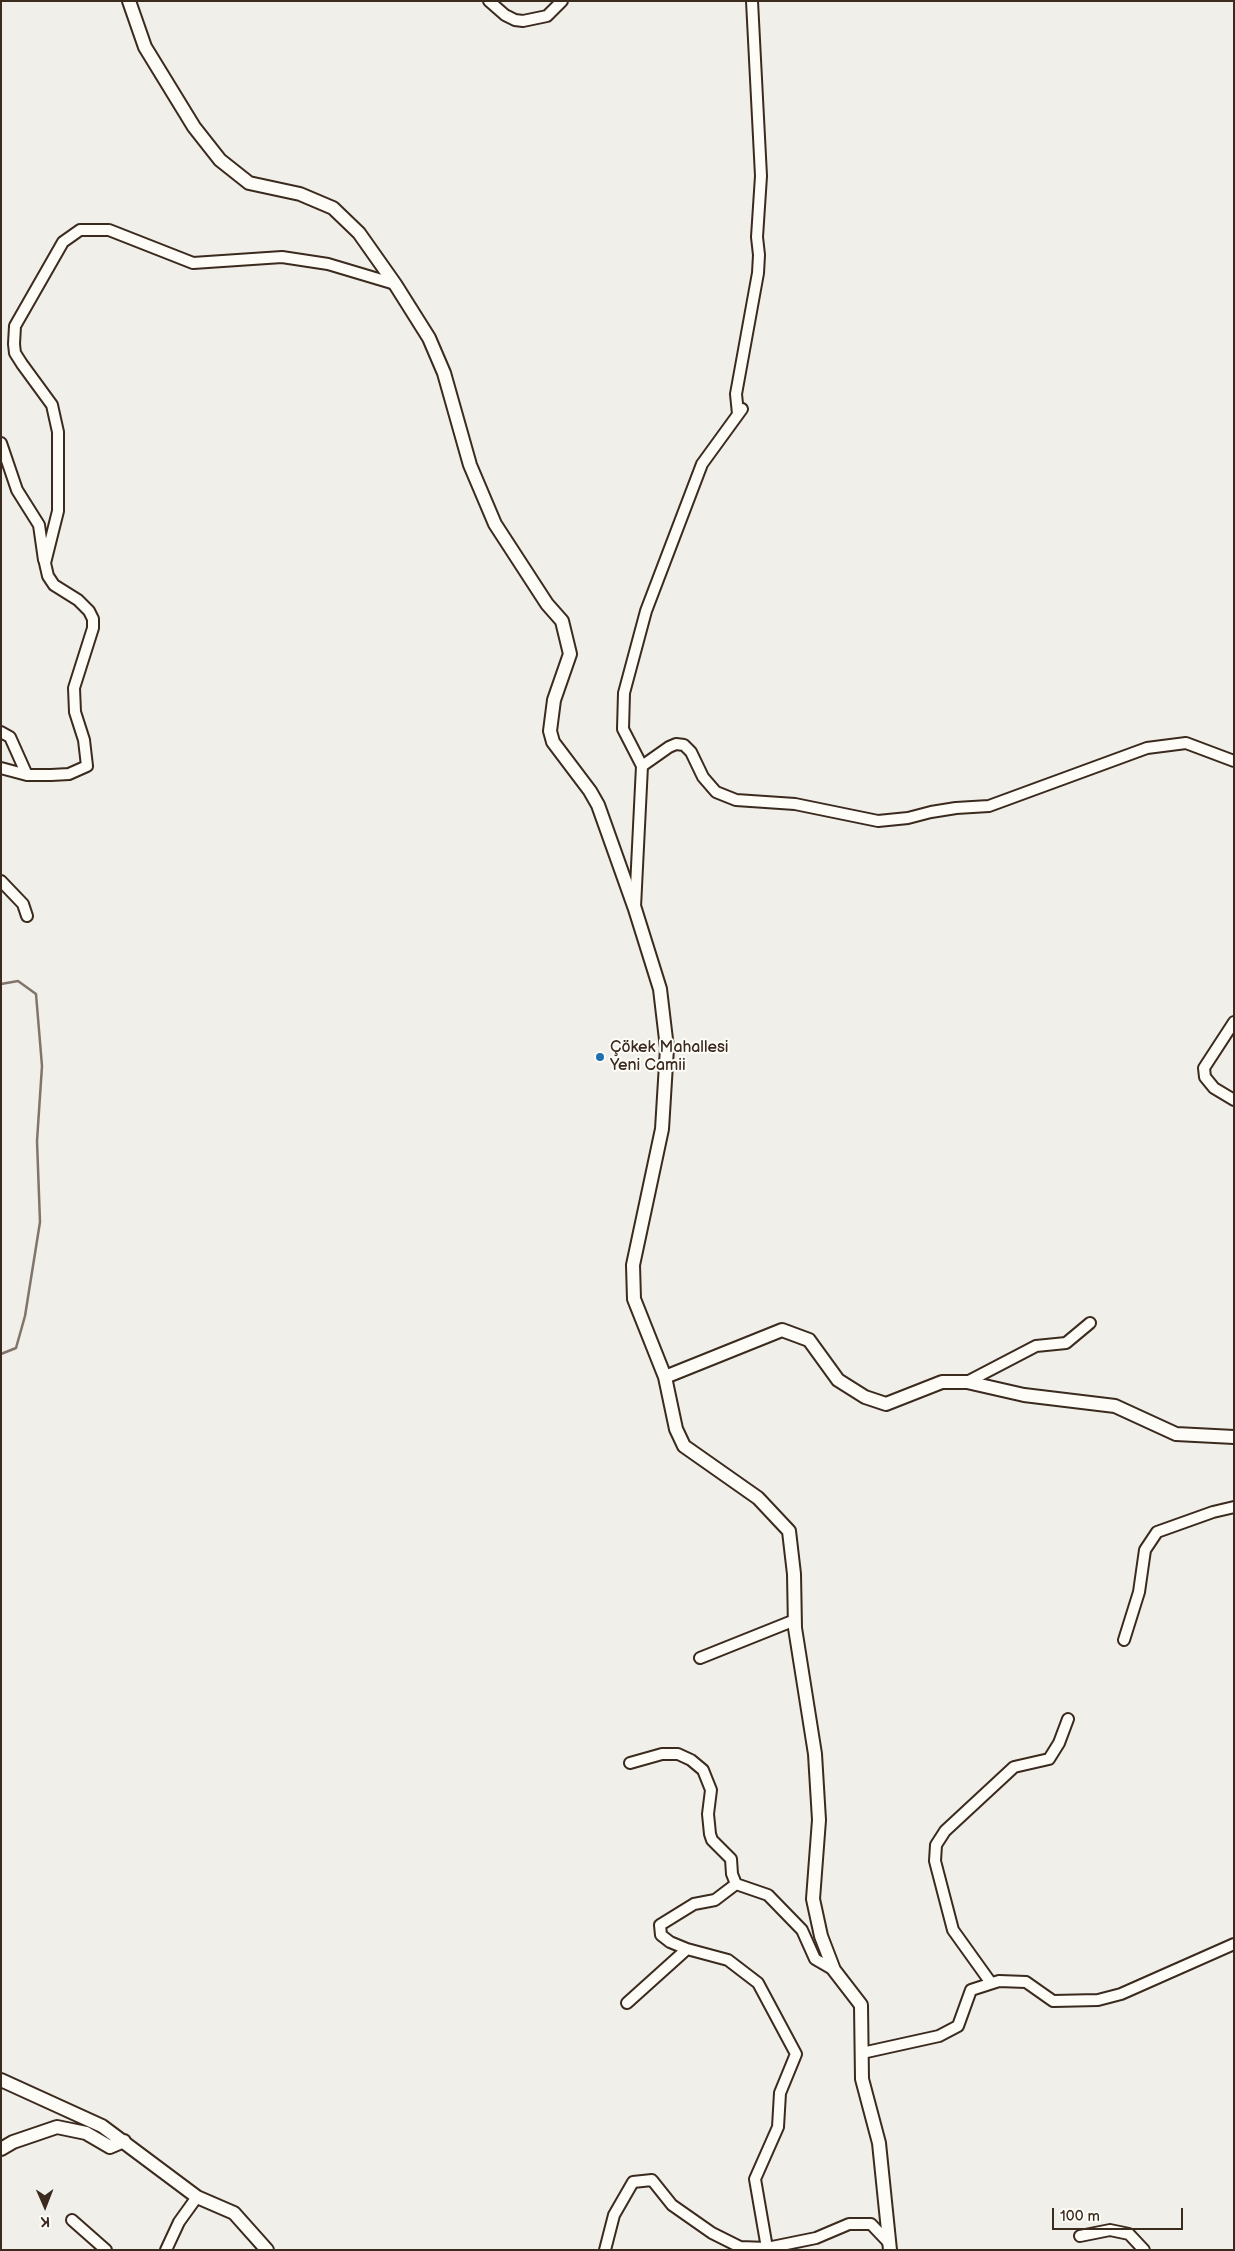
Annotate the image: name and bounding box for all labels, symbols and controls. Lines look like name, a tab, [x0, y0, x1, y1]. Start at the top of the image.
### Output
place label: Çökek Mahallesi Yeni Camii	[610, 1038, 729, 1076]
marker: Çökek Mahallesi Yeni Camii	[594, 1051, 606, 1063]
north arrow	[20, 2181, 70, 2231]
scale bar	[1055, 2198, 1186, 2230]
text: 100 m	[1060, 2207, 1100, 2226]
text: K	[40, 2213, 50, 2230]

